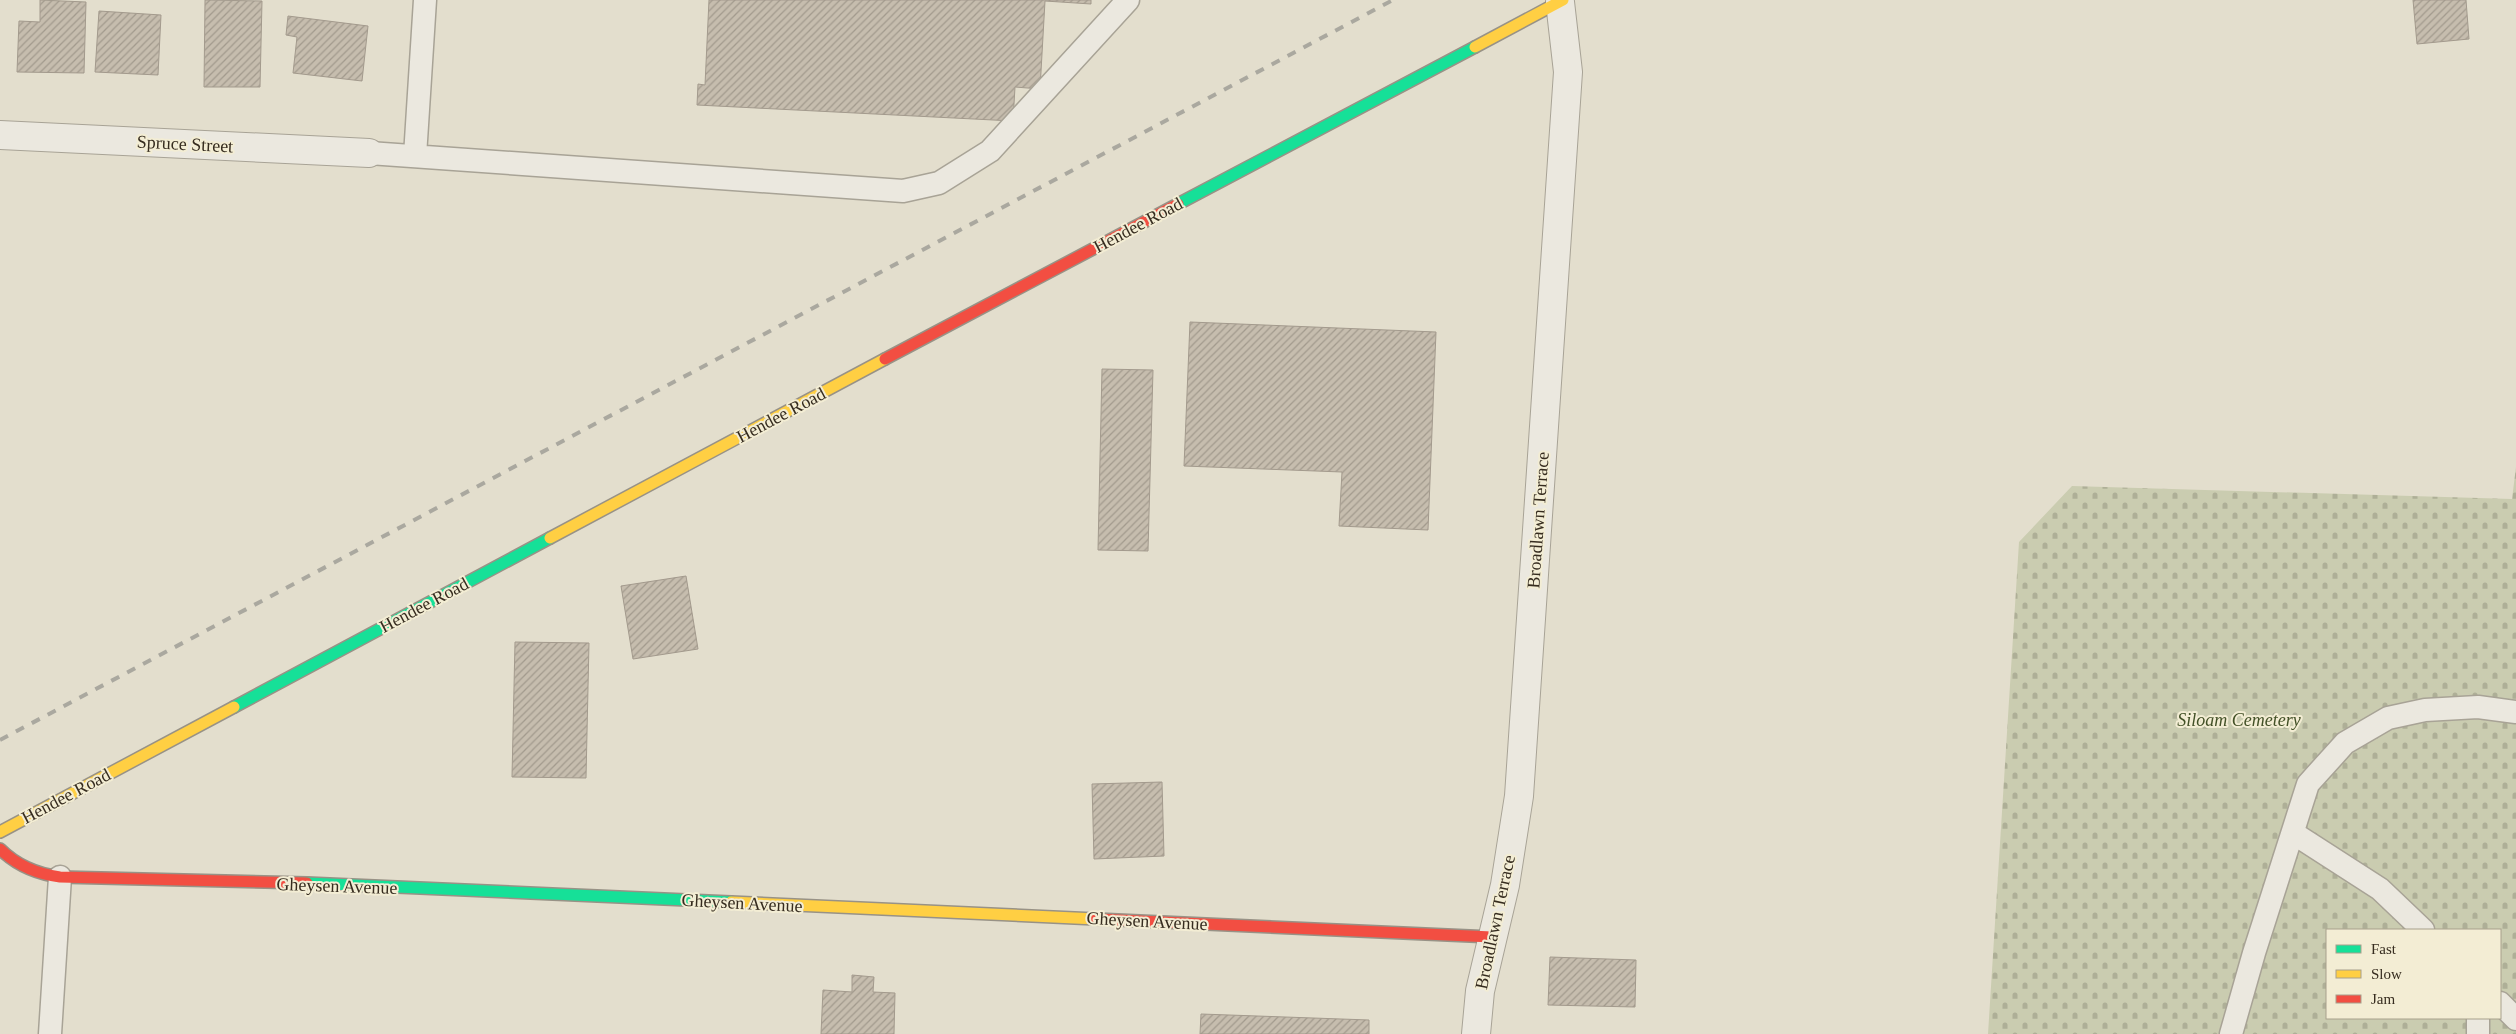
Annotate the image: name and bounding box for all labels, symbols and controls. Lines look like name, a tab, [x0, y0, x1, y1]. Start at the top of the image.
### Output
street label: Spruce Street	[136, 131, 234, 157]
street label: Hendee Road	[1090, 193, 1186, 257]
street label: Hendee Road	[733, 383, 829, 447]
street label: Broadlawn Terrace	[1523, 451, 1553, 589]
street label: Hendee Road	[376, 573, 472, 637]
park label: Siloam Cemetery	[2177, 710, 2301, 730]
street label: Hendee Road	[18, 764, 114, 828]
street label: Broadlawn Terrace	[1471, 853, 1519, 991]
street label: Gheysen Avenue	[276, 874, 398, 898]
street label: Gheysen Avenue	[681, 890, 803, 916]
street label: Gheysen Avenue	[1086, 908, 1208, 934]
legend	[2326, 929, 2501, 1019]
text: Fast	[2371, 941, 2397, 957]
text: Slow	[2371, 966, 2402, 982]
text: Jam	[2371, 991, 2395, 1007]

